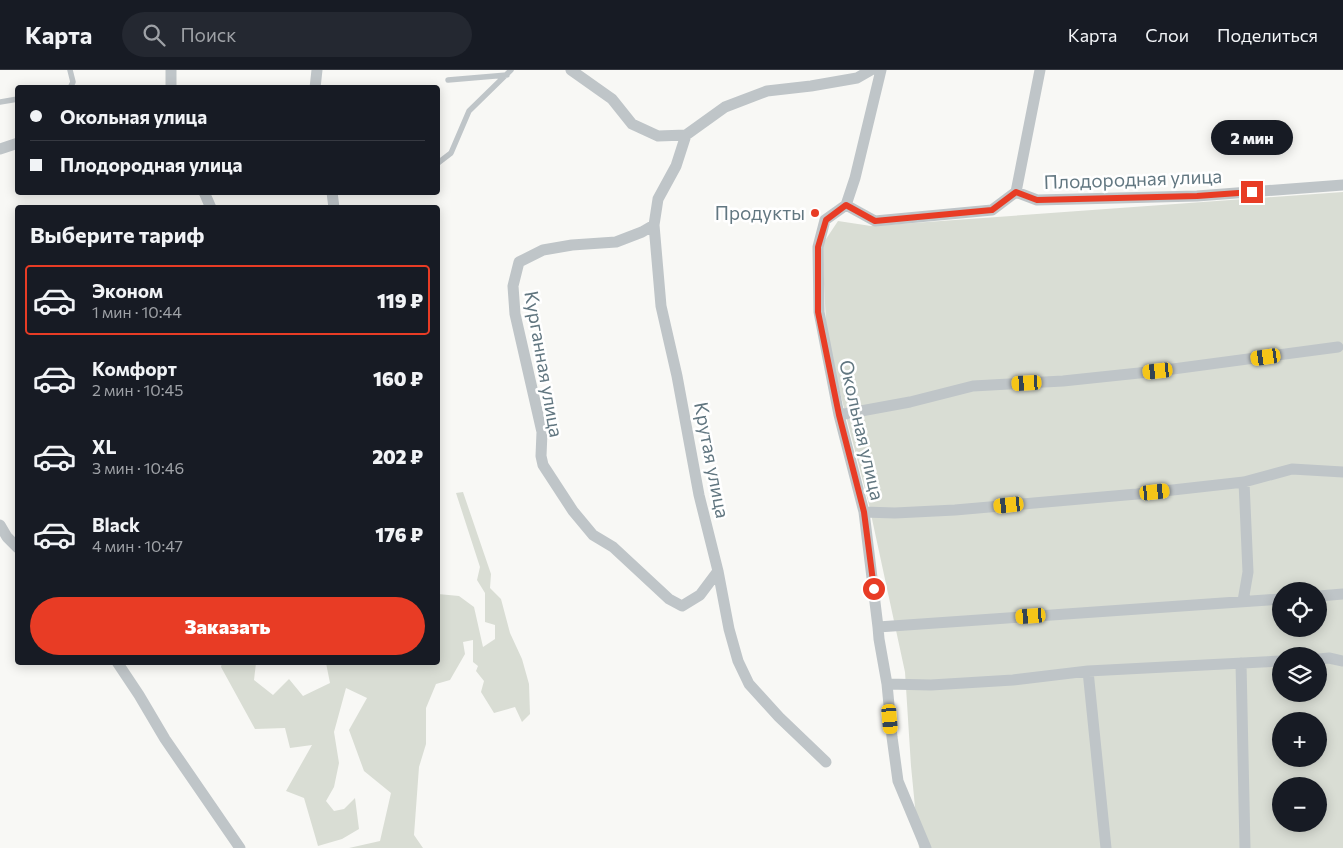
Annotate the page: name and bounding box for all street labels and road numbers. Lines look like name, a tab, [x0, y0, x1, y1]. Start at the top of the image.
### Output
street label: Плодородная улица	[1043, 164, 1223, 193]
street label: Курганная улица	[520, 289, 569, 439]
street label: Окольная улица	[835, 357, 890, 502]
street label: Крутая улица	[690, 400, 735, 520]

